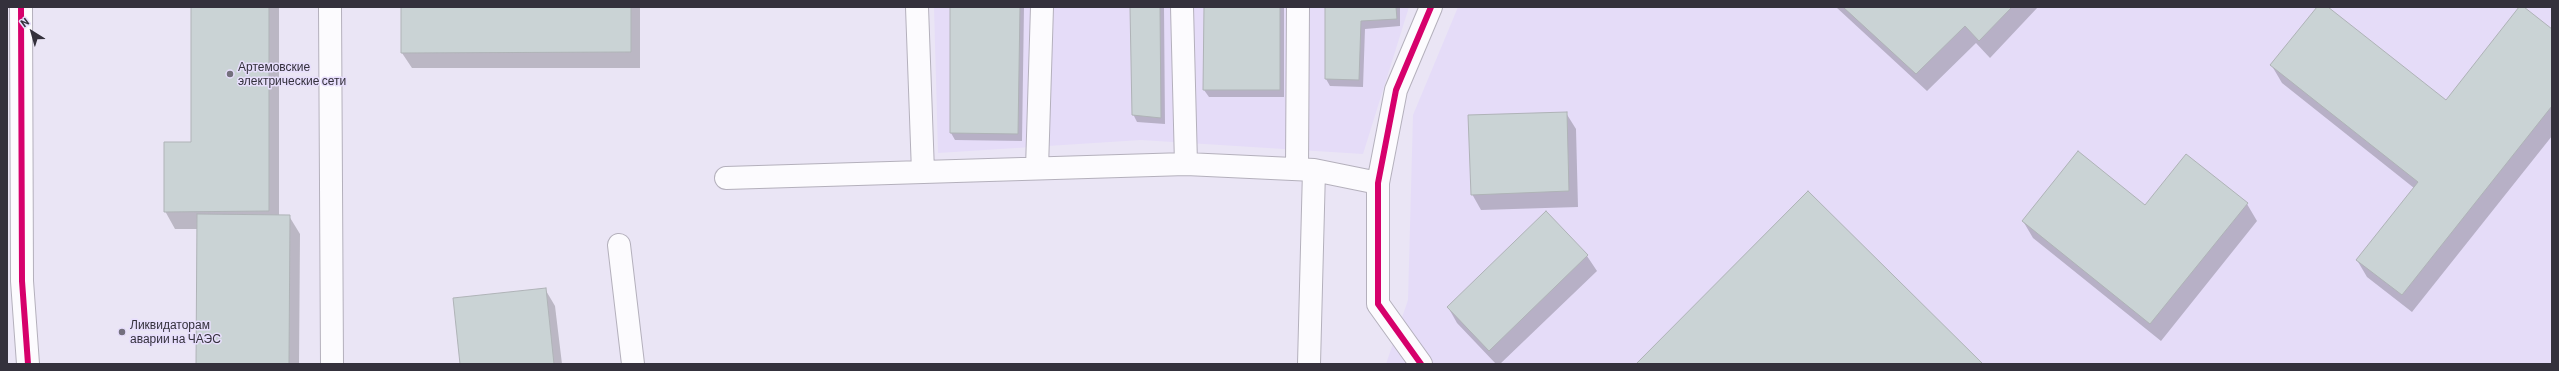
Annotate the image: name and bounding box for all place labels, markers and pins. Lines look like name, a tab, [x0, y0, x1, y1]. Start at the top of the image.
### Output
place label: Артемовские электрические сети	[238, 60, 346, 88]
marker: Артемовские электрические сети	[225, 69, 235, 79]
place label: Ликвидаторам аварии на ЧАЭС	[130, 318, 221, 346]
marker: Ликвидаторам аварии на ЧАЭС	[117, 327, 127, 337]

